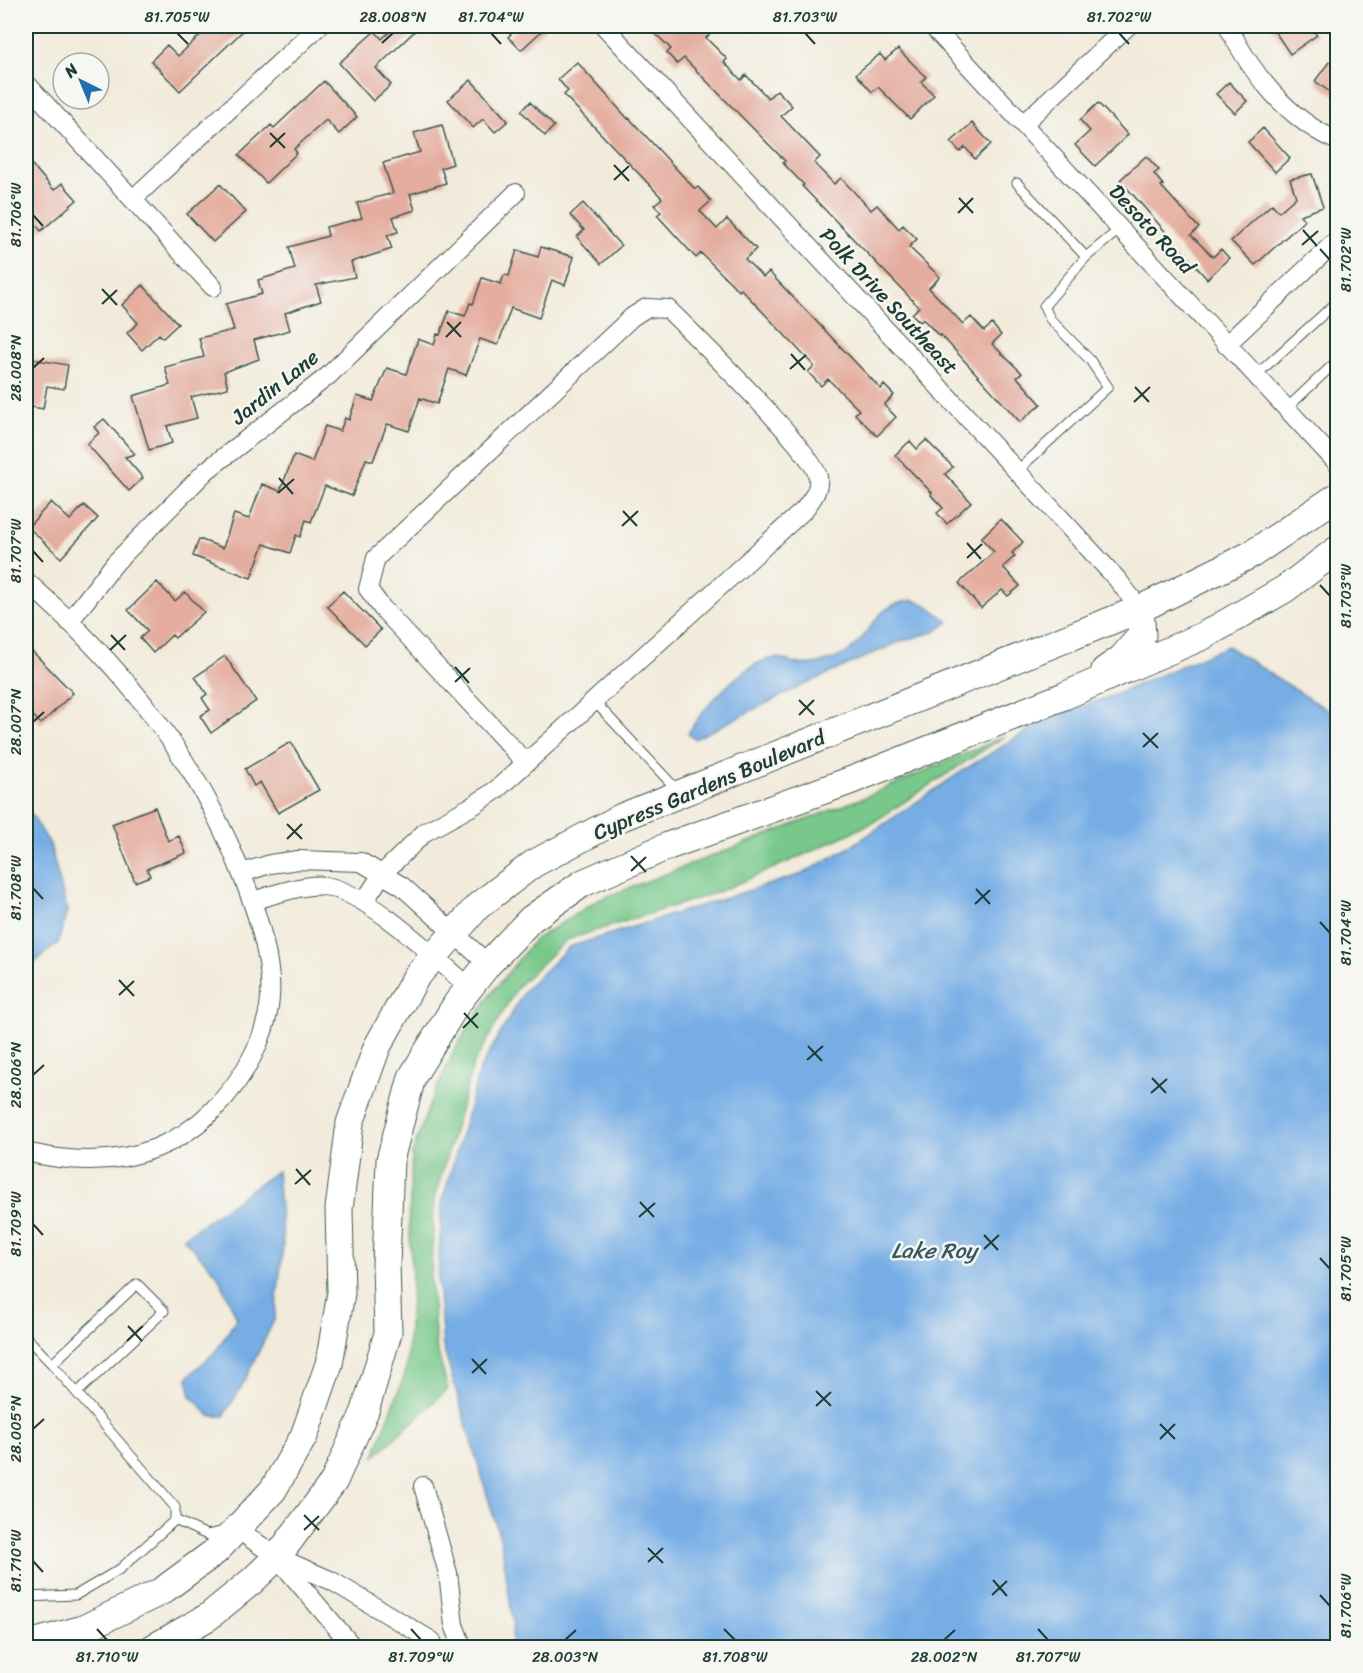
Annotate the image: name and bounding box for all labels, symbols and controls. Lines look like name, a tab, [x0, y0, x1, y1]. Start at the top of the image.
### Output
text: 81.705°W	[144, 4, 210, 30]
text: 28.008°N	[359, 4, 427, 30]
text: 81.704°W	[458, 4, 524, 30]
text: 81.703°W	[773, 4, 838, 30]
text: 81.702°W	[1087, 4, 1152, 30]
north arrow	[51, 51, 111, 111]
text: N	[56, 55, 86, 85]
street label: Desoto Road	[1099, 174, 1206, 285]
text: 81.706°W	[3, 182, 29, 247]
street label: Polk Drive Southeast	[810, 218, 968, 384]
text: 81.702°W	[1333, 227, 1359, 292]
text: 28.008°N	[3, 334, 29, 402]
street label: Jardin Lane	[221, 339, 328, 435]
text: 81.707°W	[3, 518, 29, 583]
text: 81.703°W	[1333, 563, 1359, 628]
text: 28.007°N	[3, 688, 29, 755]
street label: Cypress Gardens Boulevard	[587, 718, 833, 851]
text: 81.708°W	[3, 855, 29, 921]
text: 81.704°W	[1333, 900, 1359, 966]
text: 28.006°N	[3, 1041, 29, 1108]
text: 81.709°W	[3, 1191, 29, 1257]
water label: Lake Roy	[891, 1231, 980, 1270]
text: 81.705°W	[1333, 1236, 1359, 1302]
text: 28.005°N	[3, 1395, 29, 1463]
text: 81.710°W	[3, 1529, 29, 1592]
text: 81.706°W	[1333, 1573, 1359, 1638]
text: 81.710°W	[76, 1644, 139, 1670]
text: 81.709°W	[388, 1644, 454, 1670]
text: 28.003°N	[532, 1644, 599, 1670]
text: 81.708°W	[702, 1644, 768, 1670]
text: 28.002°N	[911, 1644, 978, 1670]
text: 81.707°W	[1016, 1644, 1081, 1670]

